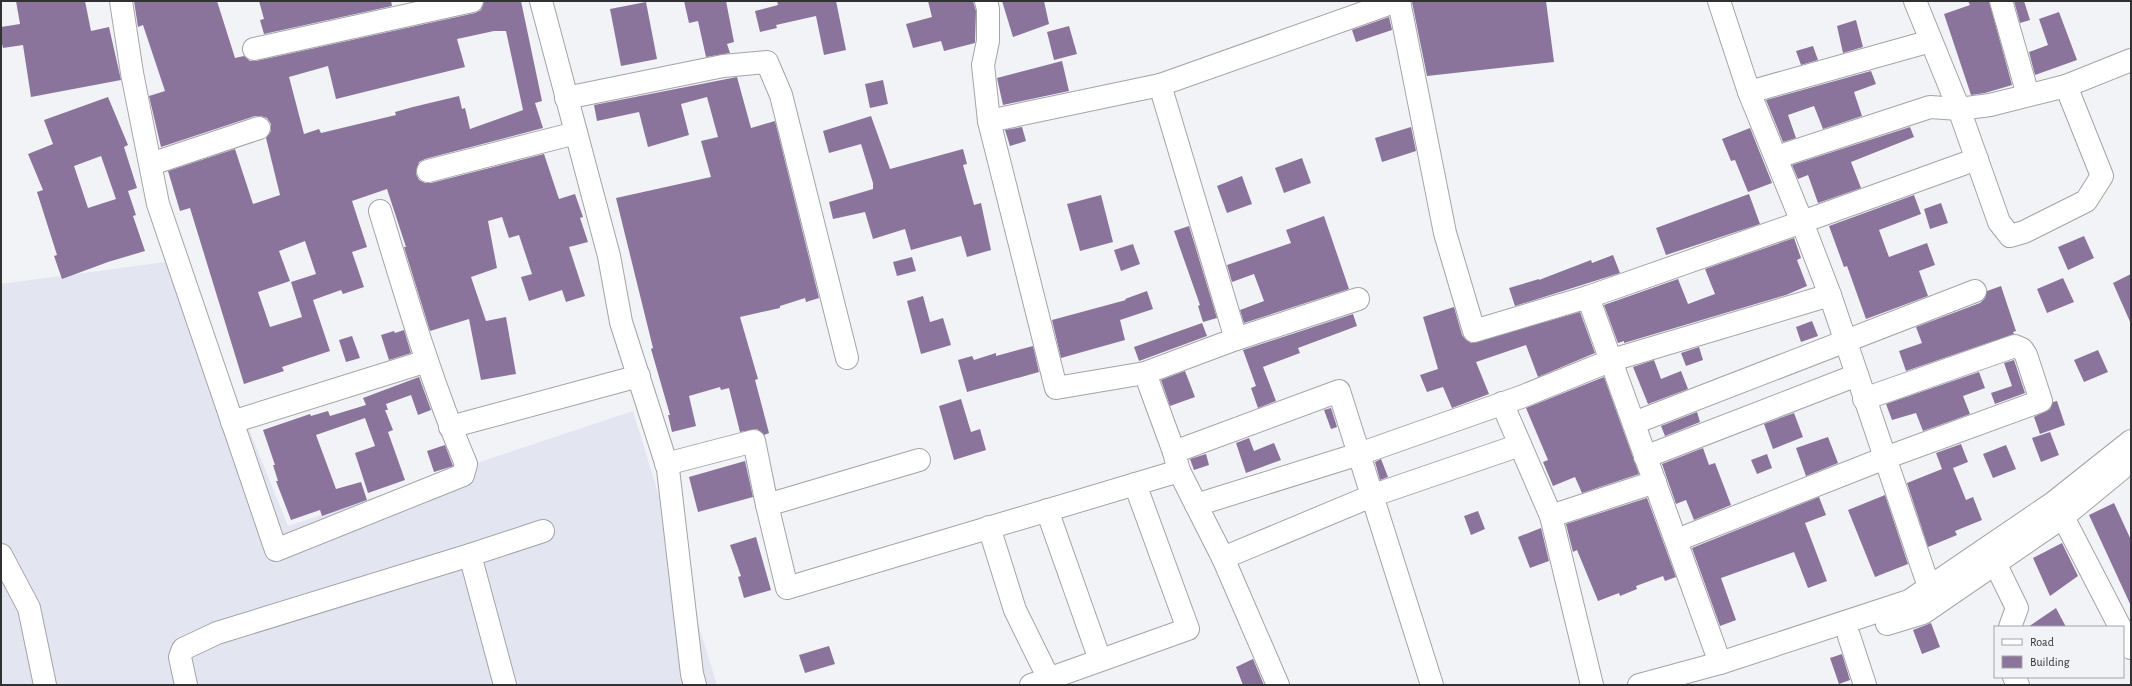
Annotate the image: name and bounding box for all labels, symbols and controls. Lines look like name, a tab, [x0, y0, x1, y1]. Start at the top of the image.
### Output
legend	[1994, 626, 2124, 678]
text: Road	[2030, 636, 2054, 648]
text: Building	[2030, 656, 2070, 668]

